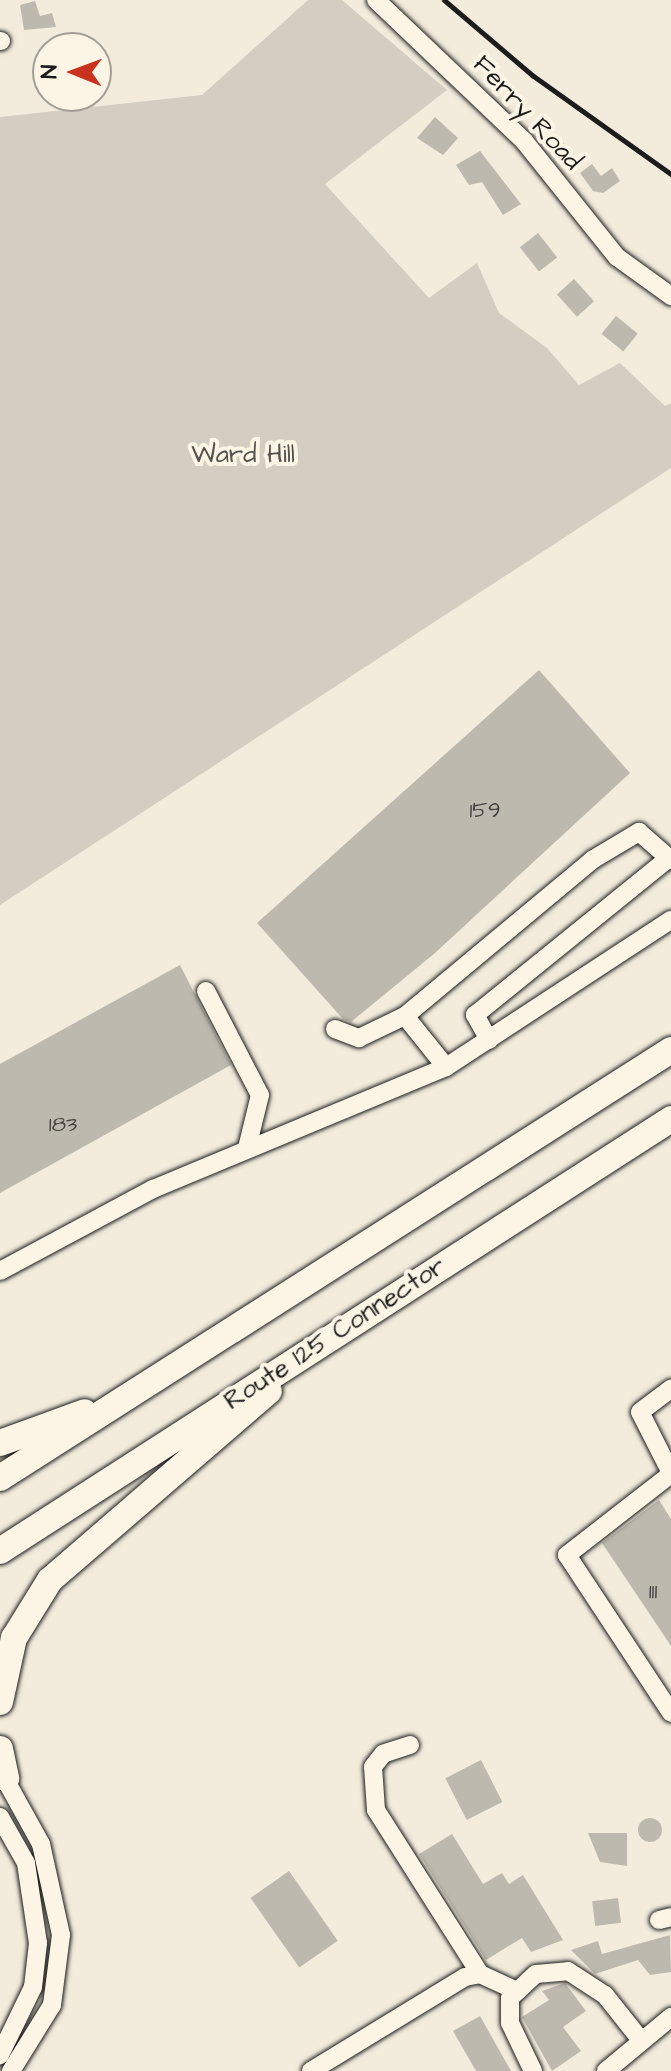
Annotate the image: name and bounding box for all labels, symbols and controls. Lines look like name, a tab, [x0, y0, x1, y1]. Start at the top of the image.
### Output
north arrow	[32, 32, 112, 112]
street label: Ferry Road	[466, 49, 588, 177]
text: N	[34, 64, 65, 79]
park label: Ward Hill	[191, 439, 295, 471]
house number: 159	[470, 798, 500, 824]
house number: 183	[49, 1112, 77, 1138]
street label: Route 125 Connector	[219, 1251, 451, 1417]
house number: 111	[649, 1579, 657, 1605]

